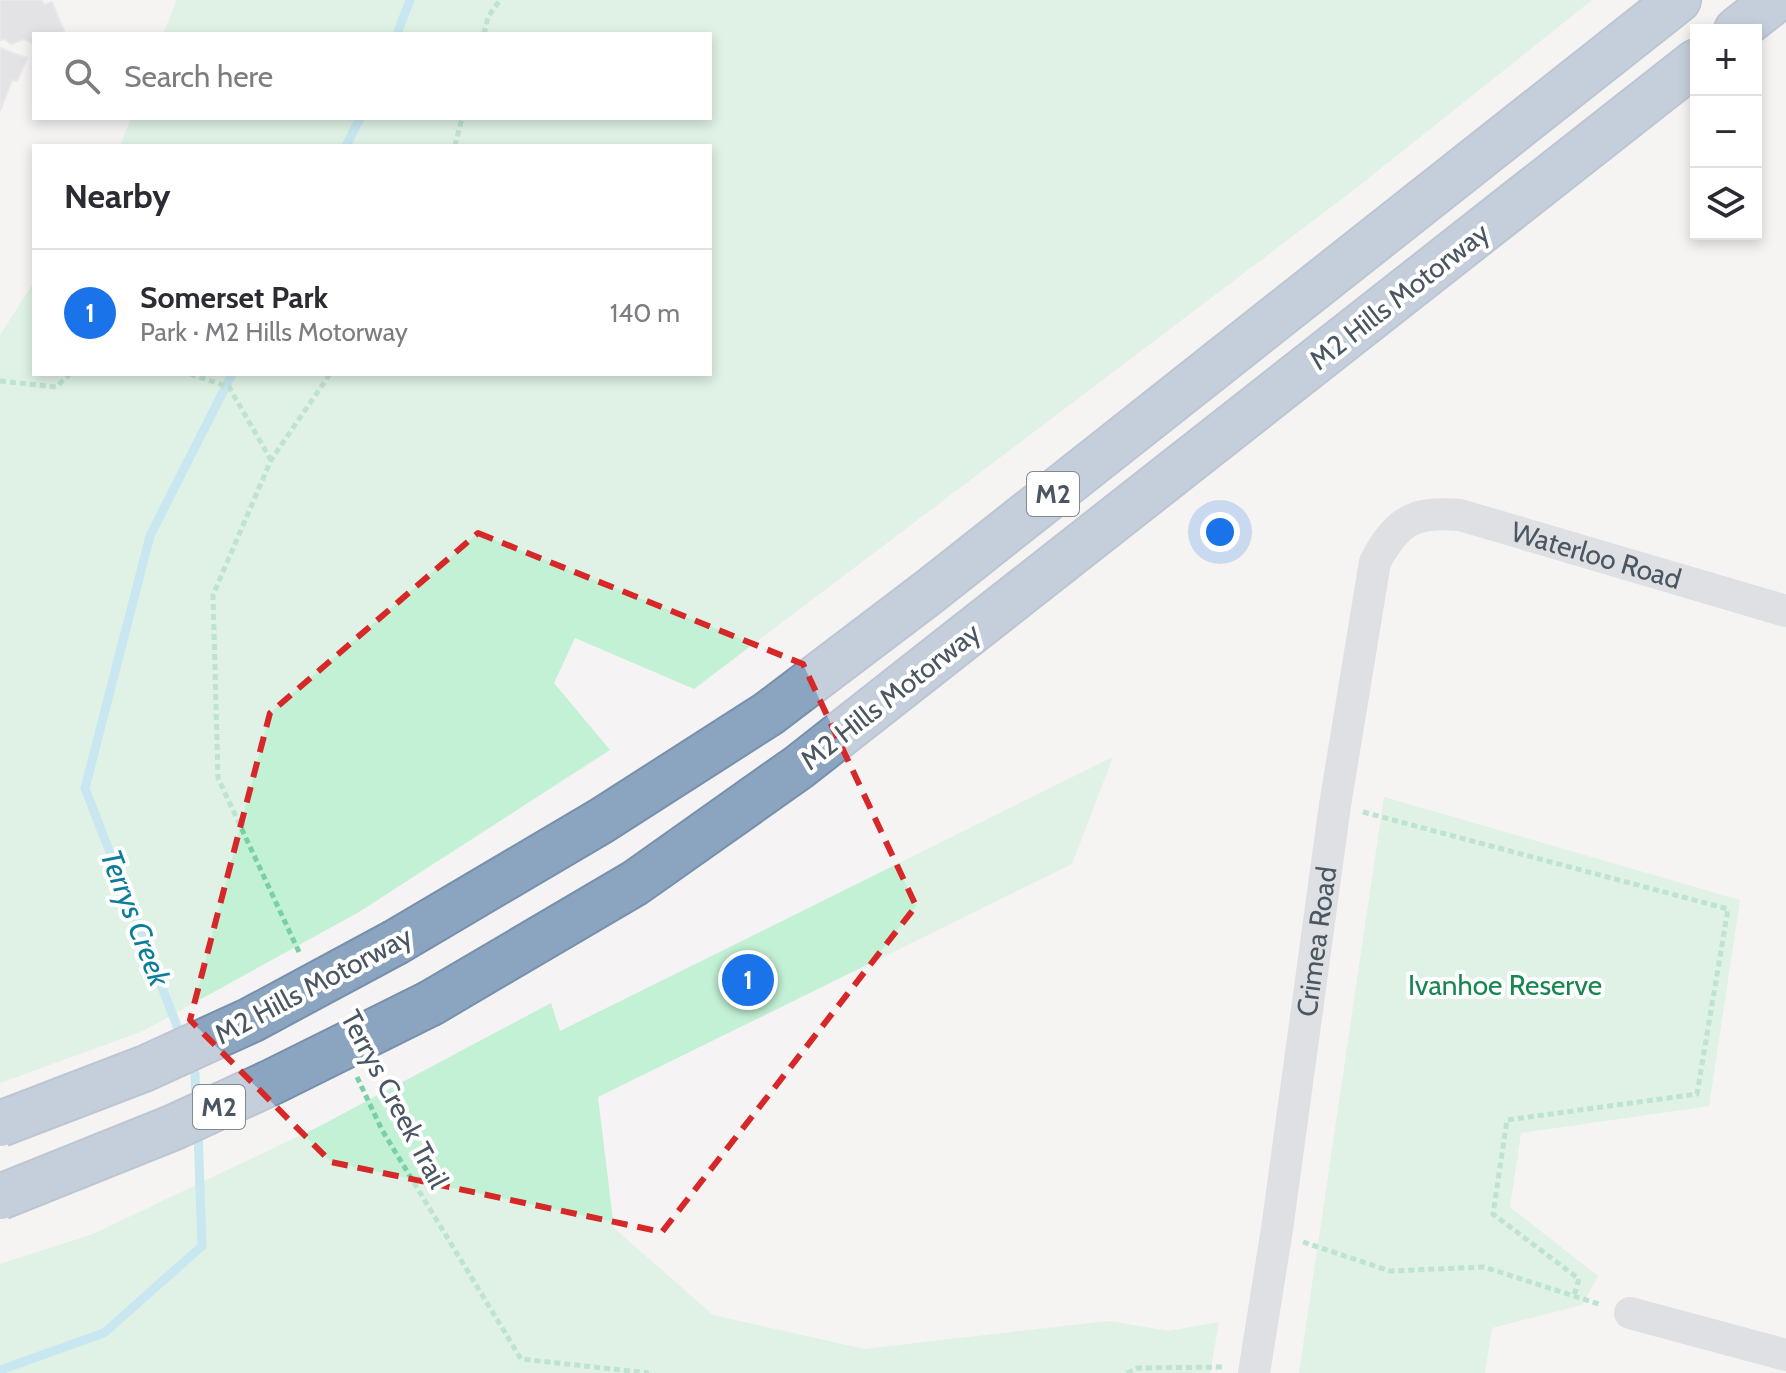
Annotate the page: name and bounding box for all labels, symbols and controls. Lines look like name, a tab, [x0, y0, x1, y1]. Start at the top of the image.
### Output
map controls	[1690, 24, 1762, 240]
button: +	[1690, 24, 1762, 96]
search box	[32, 32, 712, 120]
icon: search	[60, 54, 104, 98]
text: Search here	[124, 58, 273, 95]
button: −	[1690, 96, 1762, 168]
button: layers	[1690, 168, 1762, 240]
text: Nearby	[64, 175, 171, 217]
street label: M2 Hills Motorway	[1302, 215, 1496, 377]
text: Somerset Park	[140, 279, 328, 316]
text: 1	[85, 297, 95, 329]
text: 140 m	[610, 297, 680, 329]
text: Park · M2 Hills Motorway	[140, 316, 408, 348]
road number: M2	[1027, 472, 1079, 516]
your location	[1200, 512, 1240, 552]
street label: Waterloo Road	[1507, 514, 1685, 596]
street label: M2 Hills Motorway	[793, 615, 987, 777]
water label: Terrys Creek	[93, 844, 179, 992]
street label: Crimea Road	[1289, 864, 1343, 1019]
street label: M2 Hills Motorway	[208, 919, 418, 1051]
pin: 1	[722, 950, 774, 1010]
park label: Ivanhoe Reserve	[1408, 968, 1602, 1002]
street label: Terrys Creek Trail	[334, 1004, 456, 1194]
road number: M2	[193, 1085, 245, 1129]

